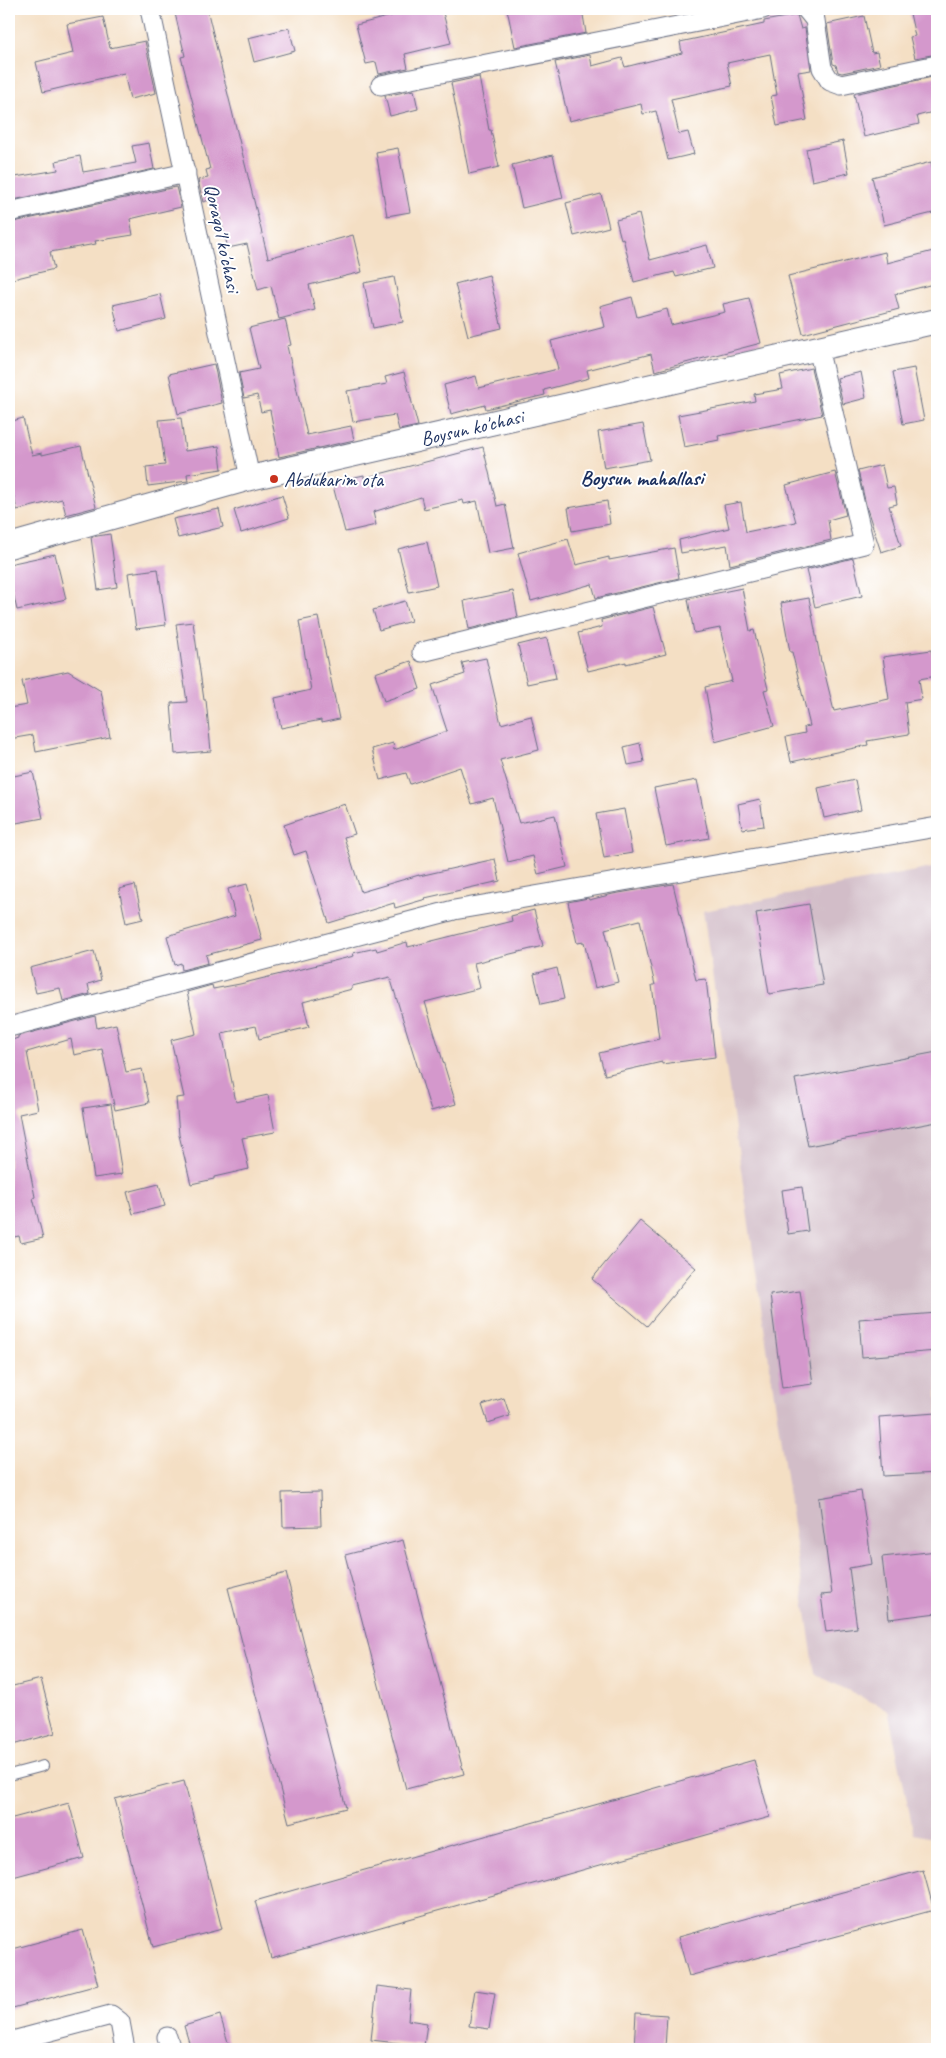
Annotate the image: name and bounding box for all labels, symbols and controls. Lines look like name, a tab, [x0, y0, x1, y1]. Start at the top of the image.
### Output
street label: Qoraqo'l ko'chasi	[199, 182, 247, 297]
street label: Boysun ko'chasi	[418, 403, 528, 452]
district label: Boysun mahallasi	[581, 465, 706, 491]
place label: Abdukarim ota	[284, 467, 385, 492]
marker: Abdukarim ota	[268, 473, 280, 485]

